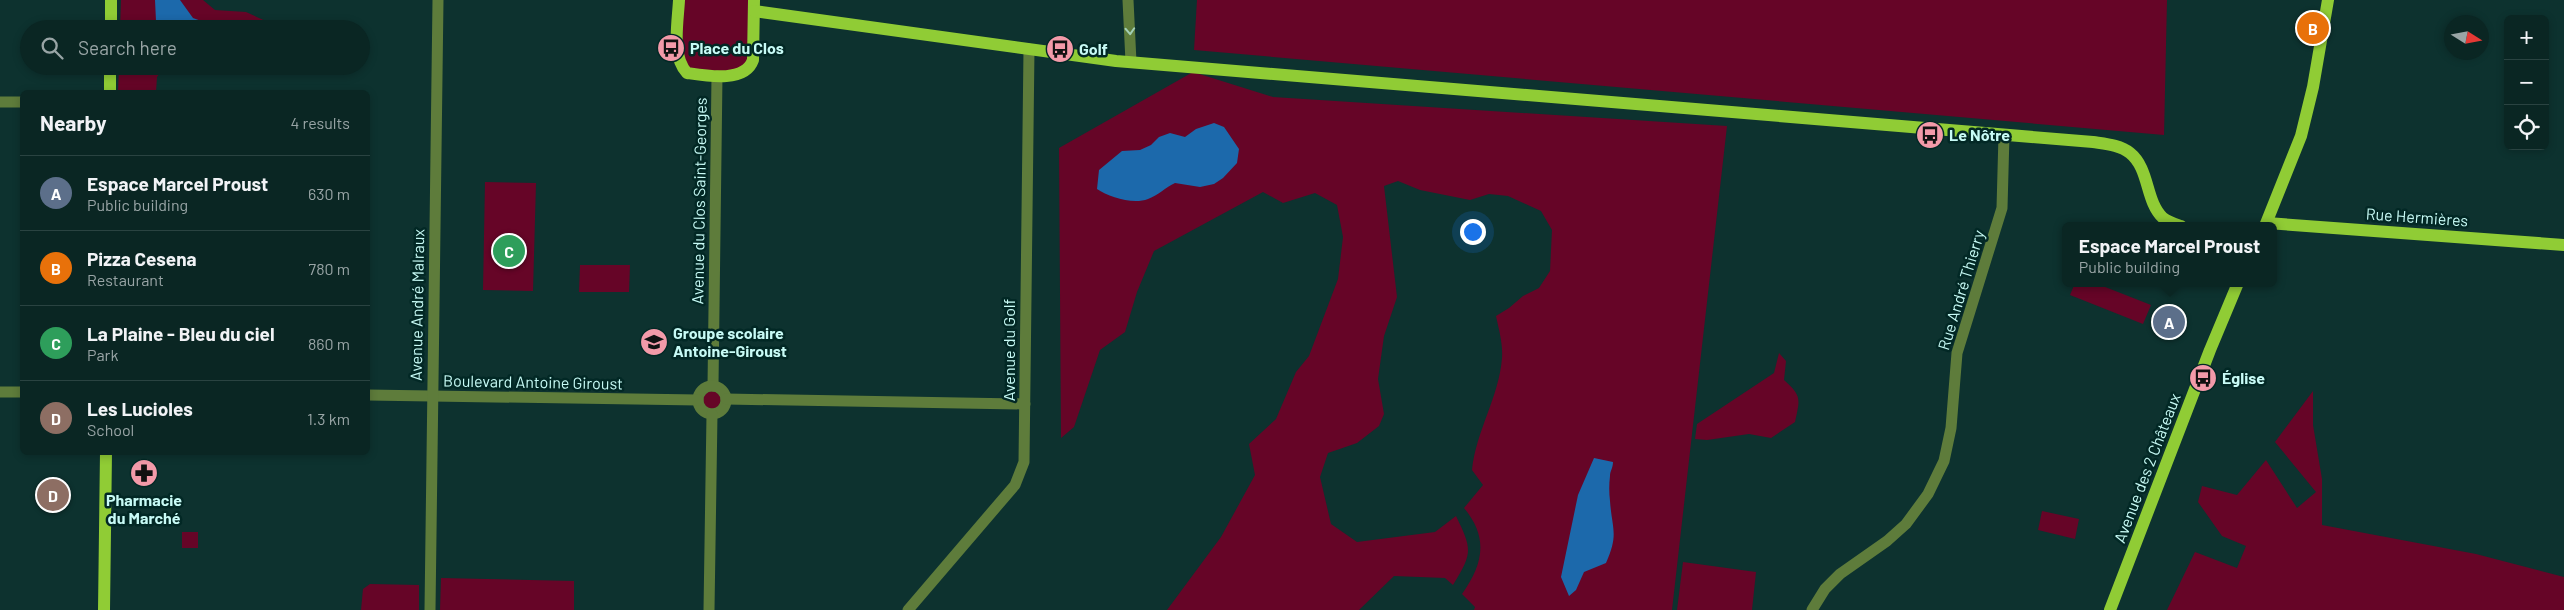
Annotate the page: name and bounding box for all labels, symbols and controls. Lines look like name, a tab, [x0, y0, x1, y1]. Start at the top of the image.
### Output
pin: B	[2297, 9, 2329, 47]
north arrow	[2444, 15, 2489, 60]
map controls	[2504, 15, 2549, 150]
button: +	[2504, 15, 2549, 60]
search box	[20, 20, 370, 75]
one-way arrow	[1124, 27, 1135, 35]
bus stop icon: Place du Clos	[656, 33, 686, 63]
icon: search	[38, 34, 66, 62]
bus stop icon: Golf	[1045, 34, 1075, 64]
text: Search here	[78, 36, 177, 59]
place label: Place du Clos	[690, 38, 784, 57]
place label: Golf	[1079, 39, 1108, 58]
button: −	[2504, 60, 2549, 105]
street label: Avenue du Clos Saint-Georges	[687, 97, 710, 305]
button: locate	[2504, 105, 2549, 150]
text: Nearby	[40, 110, 106, 135]
text: 4 results	[290, 113, 350, 132]
bus stop icon: Le Nôtre	[1915, 120, 1945, 150]
place label: Le Nôtre	[1949, 125, 2010, 144]
text: Espace Marcel Proust	[87, 172, 268, 195]
text: A	[51, 184, 61, 203]
text: 630 m	[308, 184, 350, 203]
text: Public building	[87, 195, 188, 214]
street label: Rue Hermières	[2365, 203, 2469, 230]
your location	[1460, 219, 1486, 245]
popup	[2062, 222, 2277, 287]
street label: Rue André Thierry	[1933, 227, 1988, 352]
street label: Avenue André Malraux	[406, 228, 427, 381]
pin: C	[493, 232, 525, 270]
text: Espace Marcel Proust	[2079, 234, 2260, 257]
text: Pizza Cesena	[87, 247, 197, 270]
text: Public building	[2079, 257, 2180, 276]
text: B	[51, 259, 61, 278]
text: 780 m	[309, 259, 350, 278]
text: Restaurant	[87, 270, 164, 289]
street label: Avenue du Golf	[999, 298, 1018, 401]
pin: A	[2153, 303, 2185, 341]
text: La Plaine - Bleu du ciel	[87, 322, 275, 345]
place label: Groupe scolaire Antoine-Giroust	[673, 323, 787, 360]
school or university icon: Groupe scolaire Antoine-Giroust	[639, 327, 669, 357]
text: C	[51, 334, 61, 353]
text: 860 m	[308, 334, 350, 353]
text: Park	[87, 345, 118, 364]
bus stop icon: Église	[2188, 363, 2218, 393]
place label: Église	[2222, 368, 2265, 387]
street label: Boulevard Antoine Giroust	[443, 370, 623, 393]
street label: Avenue des 2 Châteaux	[2109, 390, 2184, 545]
text: Les Lucioles	[87, 397, 193, 420]
text: D	[51, 409, 61, 428]
text: 1.3 km	[307, 409, 350, 428]
text: School	[87, 420, 134, 439]
pharmacy icon: Pharmacie du Marché	[129, 458, 159, 488]
pin: D	[37, 476, 69, 514]
place label: Pharmacie du Marché	[106, 490, 182, 527]

